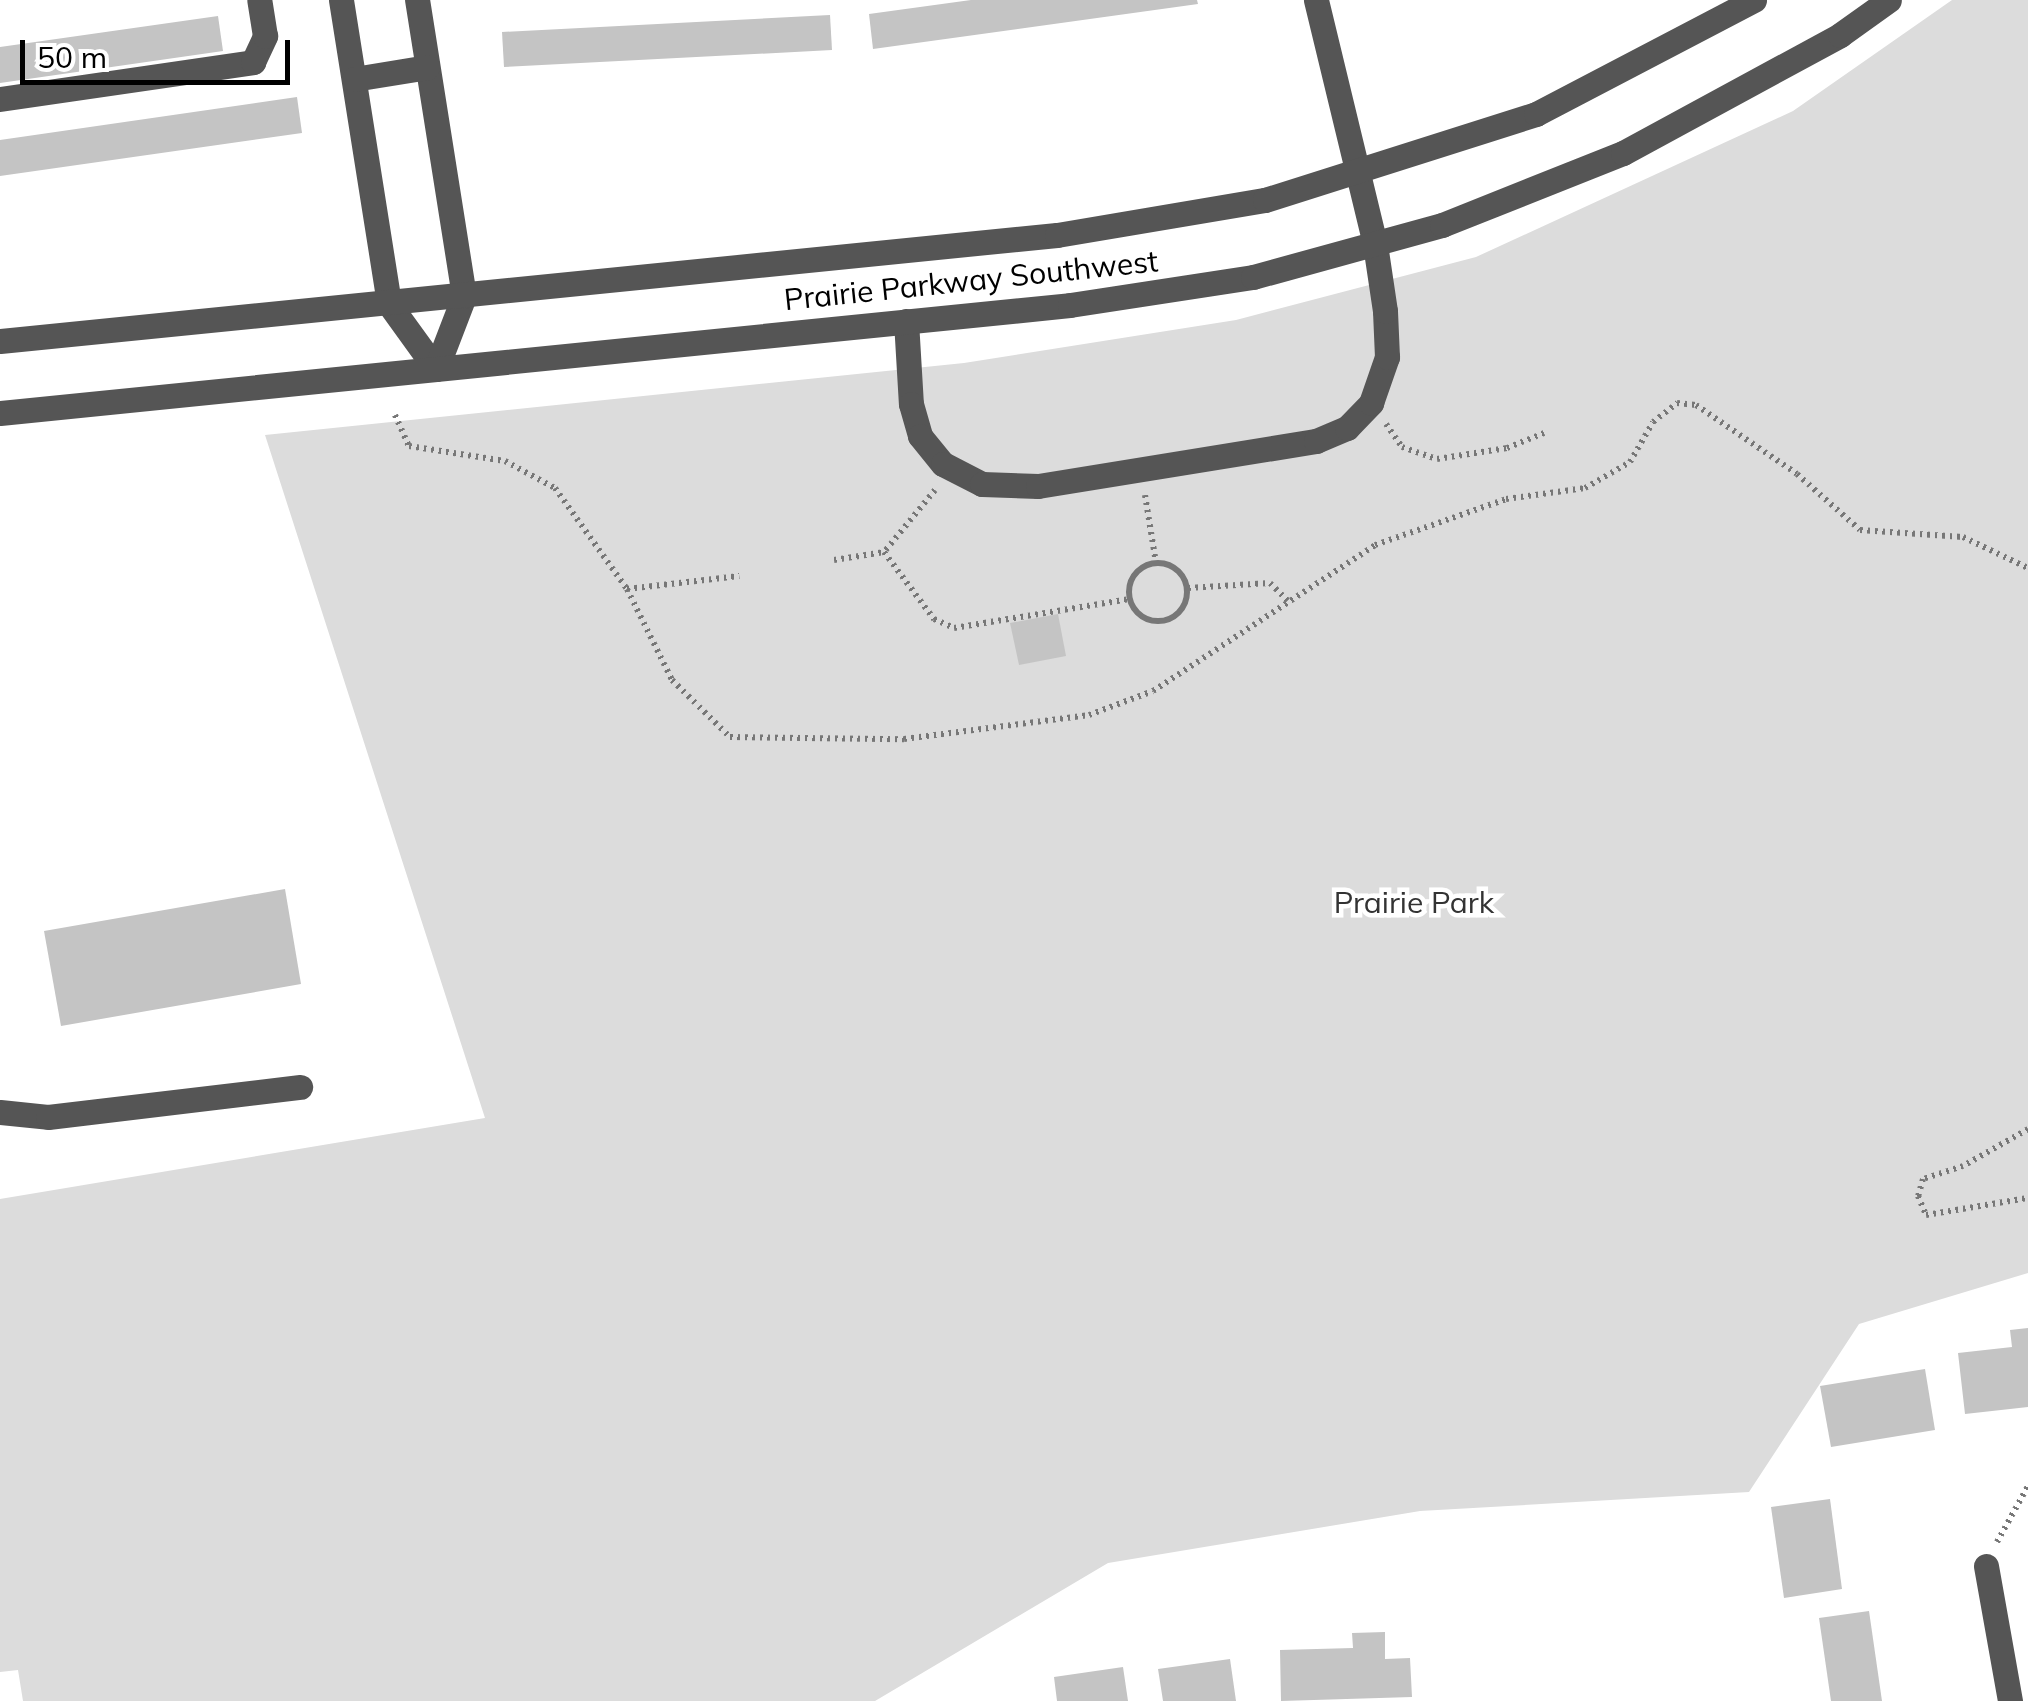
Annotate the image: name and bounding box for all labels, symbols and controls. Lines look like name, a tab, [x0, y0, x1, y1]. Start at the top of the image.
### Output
scale bar	[25, 20, 295, 82]
text: 50 m	[37, 38, 107, 76]
street label: Prairie Parkway Southwest	[782, 242, 1160, 318]
park label: Prairie Park	[1334, 884, 1494, 920]

